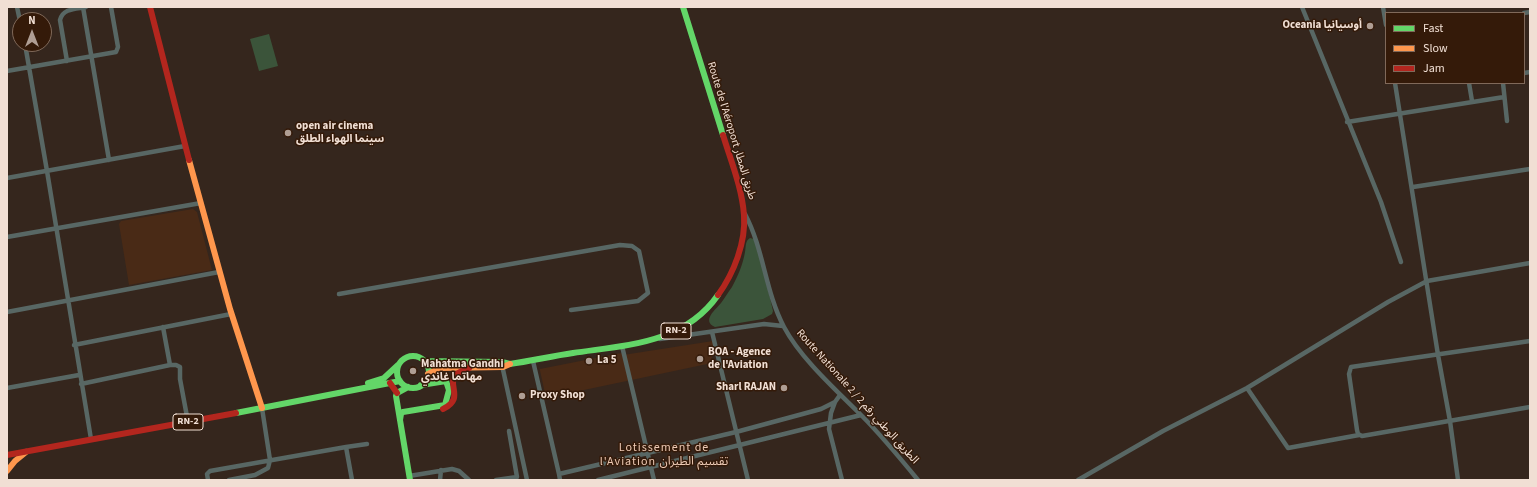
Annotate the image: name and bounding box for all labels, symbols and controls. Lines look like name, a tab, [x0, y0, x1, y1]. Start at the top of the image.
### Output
north arrow	[12, 12, 52, 52]
legend	[1385, 12, 1525, 84]
text: N	[28, 13, 36, 28]
place label: Oceania أوسيانيا	[1283, 19, 1362, 33]
text: Fast	[1423, 20, 1443, 37]
marker: Oceania أوسيانيا	[1365, 21, 1375, 31]
text: Slow	[1423, 40, 1448, 57]
street label: Route de l'Aéroport طريق المطار	[704, 60, 758, 202]
text: Jam	[1423, 60, 1445, 77]
place label: open air cinema سينما الهواء الطلق	[296, 120, 384, 146]
marker: open air cinema سينما الهواء الطلق	[283, 128, 293, 138]
road number: RN-2	[661, 323, 691, 339]
street label: Route Nationale 2 / الطريق الوطني رقم 2	[793, 327, 921, 467]
place label: BOA - Agence de l'Aviation	[708, 346, 771, 372]
place label: La 5	[597, 354, 617, 368]
marker: BOA - Agence de l'Aviation	[695, 354, 705, 364]
marker: La 5	[584, 356, 594, 366]
place label: Mahatma Gandhi مهاتما غاندي	[421, 358, 503, 384]
marker: Mahatma Gandhi مهاتما غاندي	[408, 366, 418, 376]
place label: Sharl RAJAN	[716, 381, 776, 395]
marker: Sharl RAJAN	[779, 383, 789, 393]
place label: Proxy Shop	[530, 389, 585, 403]
marker: Proxy Shop	[517, 391, 527, 401]
road number: RN-2	[173, 414, 203, 430]
district label: Lotissement de l'Aviation تقسيم الطيران	[606, 441, 722, 469]

